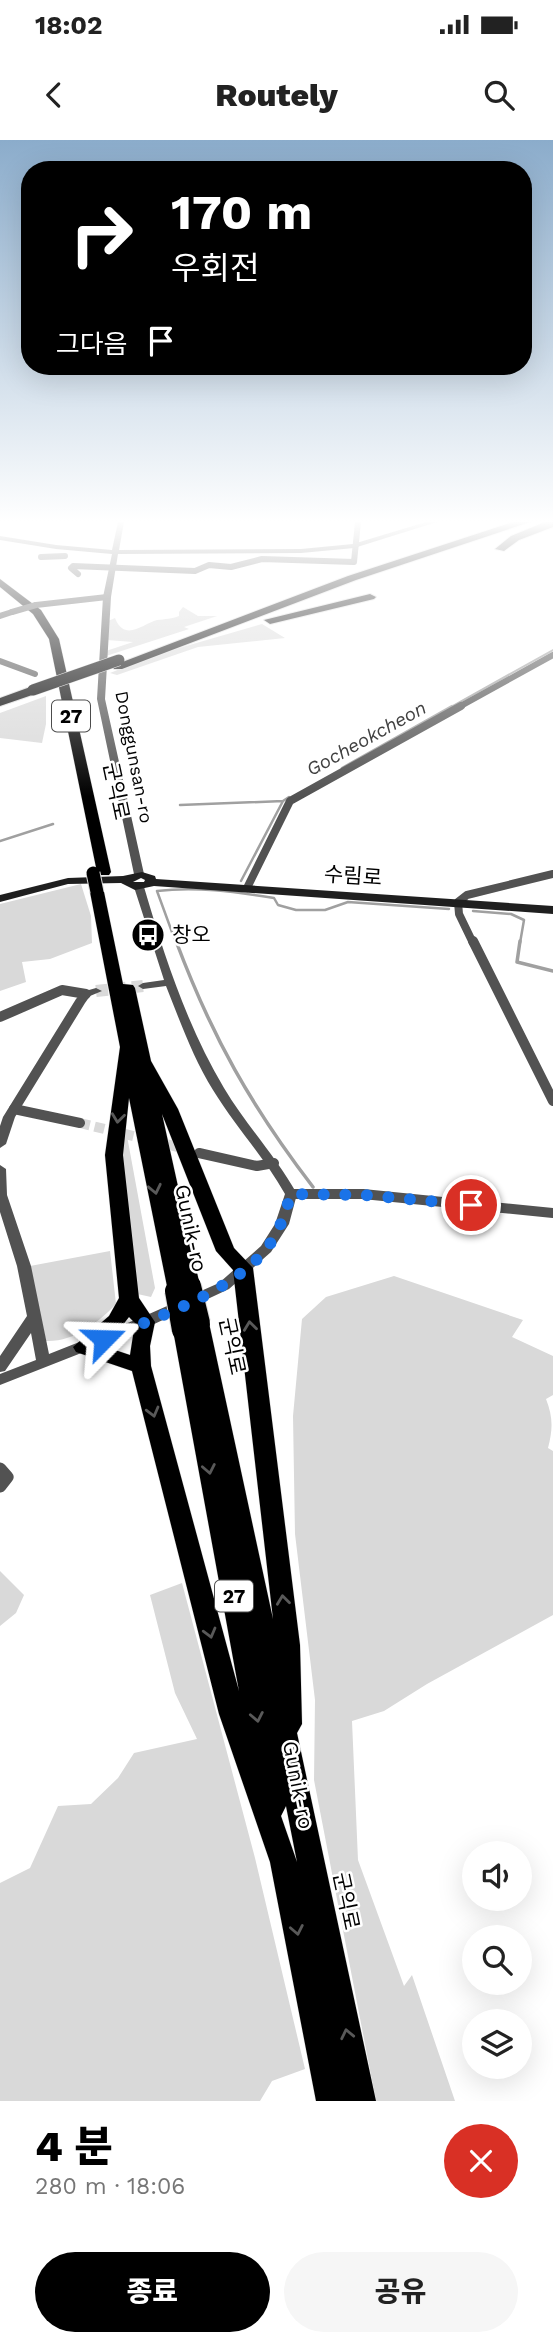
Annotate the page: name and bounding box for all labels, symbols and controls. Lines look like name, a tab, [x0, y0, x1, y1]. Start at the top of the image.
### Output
text: 18:02	[35, 10, 103, 40]
icon: back	[35, 76, 73, 114]
text: Routely	[215, 76, 338, 114]
icon: search	[480, 76, 518, 114]
text: 170 m	[171, 183, 312, 241]
icon: right	[56, 189, 147, 280]
text: 우회전	[171, 249, 259, 287]
icon: arrive	[142, 322, 180, 360]
text: 그다음	[56, 329, 128, 359]
street label: Donggunsan-ro	[111, 689, 158, 825]
water label: Gocheokcheon	[302, 696, 430, 781]
road number: 27	[52, 701, 90, 732]
street label: 군익로	[98, 760, 135, 822]
street label: 수림로	[323, 861, 383, 890]
bus stop icon: 창오	[129, 916, 167, 954]
place label: 창오	[172, 922, 211, 947]
one-way arrow	[111, 1112, 126, 1123]
pin	[441, 1175, 501, 1235]
street label: Gunik-ro	[170, 1182, 213, 1274]
one-way arrow	[146, 1183, 161, 1195]
icon: arrive	[452, 1186, 490, 1224]
position arrow	[67, 1302, 141, 1376]
street label: 군익로	[214, 1315, 251, 1377]
one-way arrow	[243, 1320, 258, 1331]
one-way arrow	[145, 1406, 159, 1418]
one-way arrow	[201, 1463, 216, 1475]
road number: 27	[215, 1580, 253, 1612]
one-way arrow	[275, 1595, 290, 1606]
one-way arrow	[202, 1626, 217, 1638]
one-way arrow	[248, 1710, 263, 1722]
street label: Gunik-ro	[278, 1739, 319, 1831]
map controls	[462, 1841, 532, 2079]
button: sound	[462, 1841, 532, 1911]
street label: 군익로	[328, 1870, 365, 1932]
one-way arrow	[288, 1924, 303, 1936]
button: search	[462, 1925, 532, 1995]
button: layers	[462, 2009, 532, 2079]
one-way arrow	[340, 2028, 355, 2040]
text: 4 분	[35, 2122, 113, 2171]
button: close	[444, 2124, 518, 2198]
text: 280 m · 18:06	[35, 2173, 185, 2200]
button: 종료	[35, 2252, 270, 2332]
button: 공유	[284, 2252, 518, 2332]

